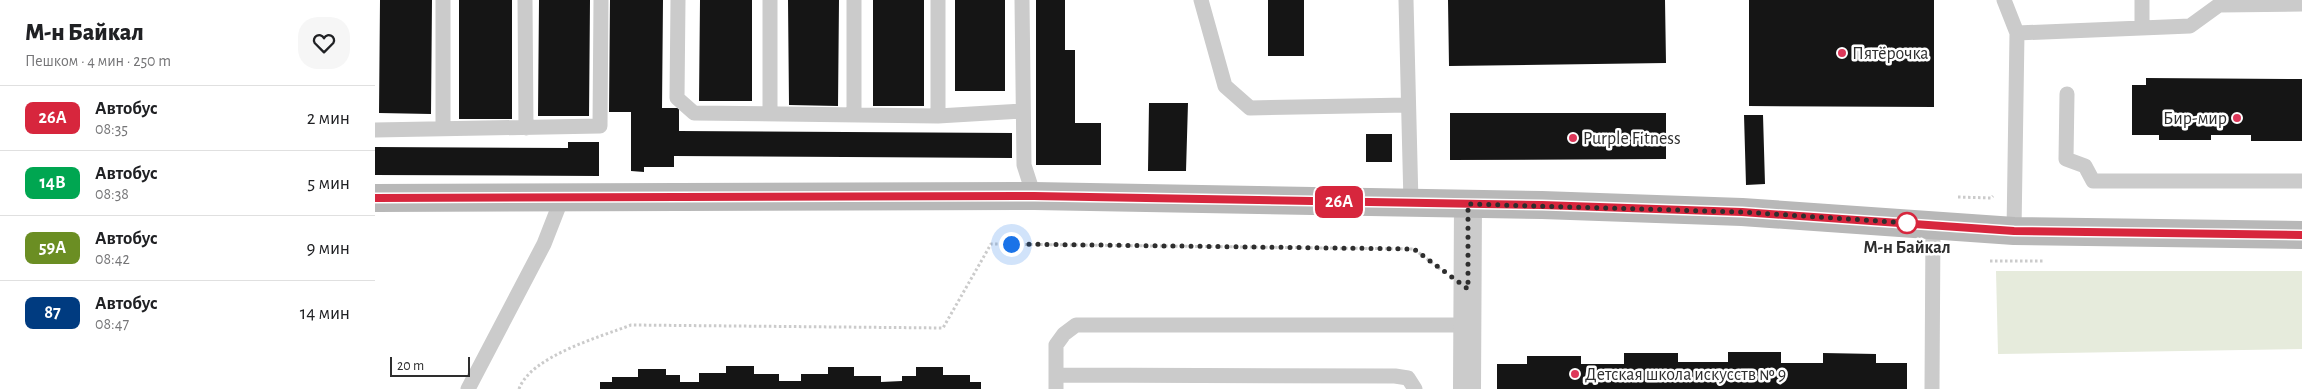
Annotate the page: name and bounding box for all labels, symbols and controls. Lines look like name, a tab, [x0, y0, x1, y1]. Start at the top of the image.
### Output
button: heart	[298, 17, 350, 69]
text: М-н Байкал	[25, 21, 144, 45]
place label: Пятёрочка	[1852, 45, 1929, 63]
marker: Пятёрочка	[1836, 47, 1848, 59]
text: Пешком · 4 мин · 250 m	[25, 53, 171, 69]
text: Автобус	[95, 99, 158, 118]
text: 26А	[38, 109, 67, 127]
text: 2 мин	[307, 109, 350, 128]
place label: Бир-мир	[2163, 110, 2227, 128]
marker: Бир-мир	[2231, 112, 2243, 124]
text: 08:35	[95, 121, 128, 137]
place label: Purple Fitness	[1583, 130, 1681, 148]
marker: Purple Fitness	[1567, 132, 1579, 144]
text: Автобус	[95, 164, 158, 183]
text: 14В	[39, 174, 66, 192]
text: 5 мин	[307, 174, 350, 193]
text: 08:38	[95, 186, 129, 202]
line badge: 26А	[1310, 186, 1368, 218]
text: 26А	[1325, 193, 1353, 211]
marker: М-н Байкал	[1896, 212, 1918, 234]
text: Автобус	[95, 229, 158, 248]
your location	[999, 232, 1024, 257]
text: 59А	[39, 239, 66, 257]
text: 9 мин	[306, 239, 350, 258]
place label: М-н Байкал	[1863, 239, 1951, 257]
text: 08:42	[95, 251, 130, 267]
text: Автобус	[95, 294, 158, 313]
text: 87	[44, 304, 61, 322]
text: 14 мин	[300, 304, 350, 323]
text: 08:47	[95, 316, 129, 332]
scale bar	[390, 354, 470, 377]
text: 20 m	[397, 359, 424, 373]
place label: Детская школа искусств № 9	[1585, 366, 1786, 384]
marker: Детская школа искусств № 9	[1569, 368, 1581, 380]

